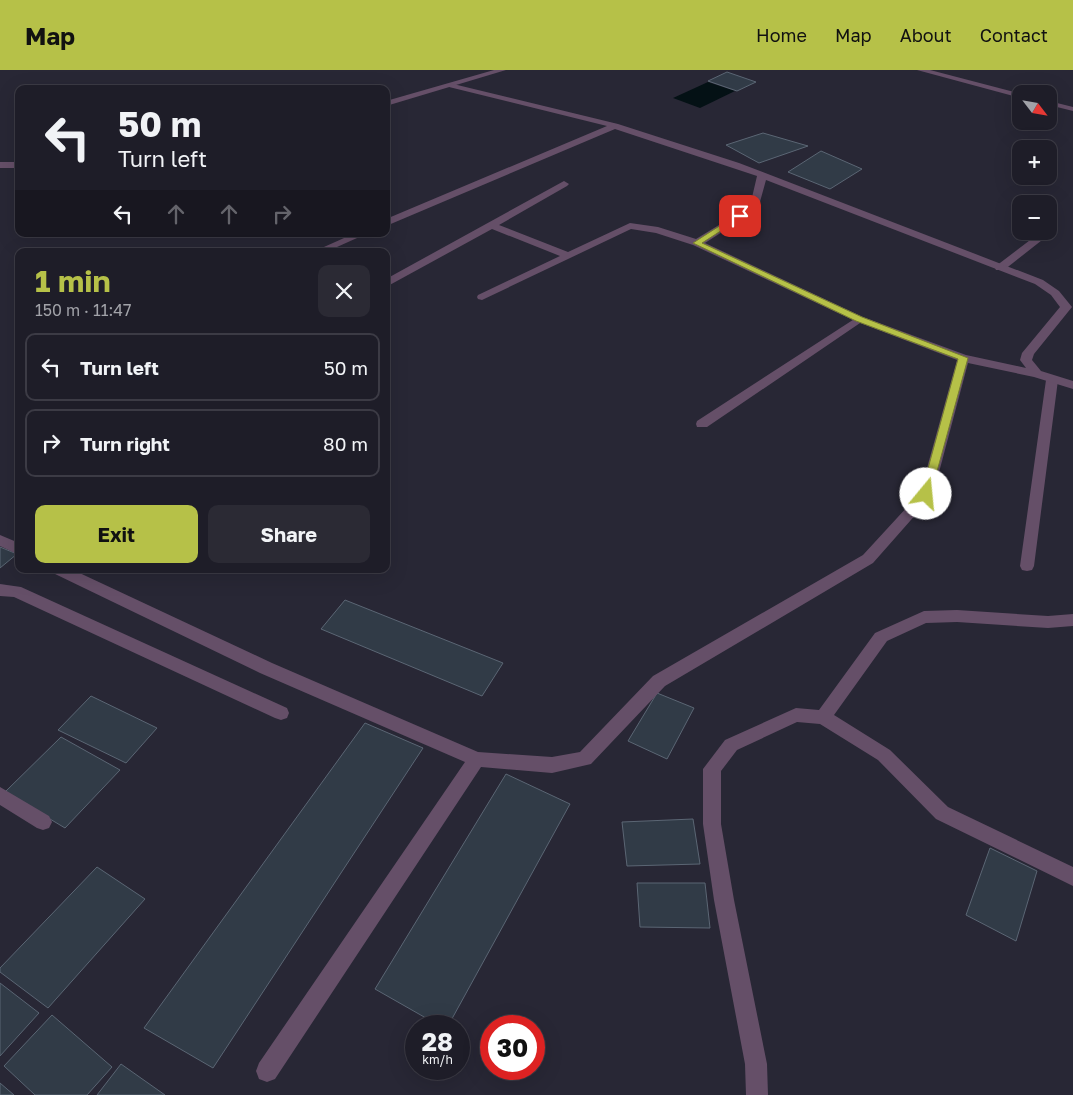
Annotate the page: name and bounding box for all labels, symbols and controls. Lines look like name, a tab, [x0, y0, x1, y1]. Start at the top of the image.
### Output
text: Map	[25, 21, 75, 50]
text: Home	[756, 24, 807, 46]
text: Map	[835, 24, 872, 46]
text: About	[900, 24, 952, 46]
text: Contact	[980, 24, 1048, 46]
north arrow	[1012, 85, 1058, 130]
map controls	[1012, 85, 1057, 240]
text: 50 m	[118, 103, 201, 145]
icon: left	[35, 105, 100, 170]
button: +	[1012, 140, 1057, 185]
text: Turn left	[118, 145, 207, 172]
pin	[719, 195, 761, 237]
button: −	[1012, 195, 1057, 240]
icon: left	[109, 200, 137, 228]
icon: ahead	[162, 200, 190, 228]
icon: ahead	[215, 200, 243, 228]
icon: right	[268, 200, 296, 228]
icon: arrive	[726, 202, 754, 230]
text: 1 min	[35, 263, 111, 299]
button: close	[318, 265, 370, 317]
text: 150 m · 11:47	[35, 300, 131, 320]
icon: left	[37, 353, 65, 381]
text: Turn left	[80, 356, 159, 379]
text: 50 m	[324, 356, 368, 379]
icon: right	[37, 429, 65, 457]
text: Turn right	[80, 432, 170, 455]
text: 80 m	[323, 432, 368, 455]
position arrow	[899, 467, 951, 519]
button: Exit	[35, 505, 198, 563]
button: Share	[208, 505, 370, 563]
speed limit sign: 30	[480, 1015, 545, 1080]
text: 28	[422, 1026, 453, 1057]
text: km/h	[422, 1052, 453, 1067]

